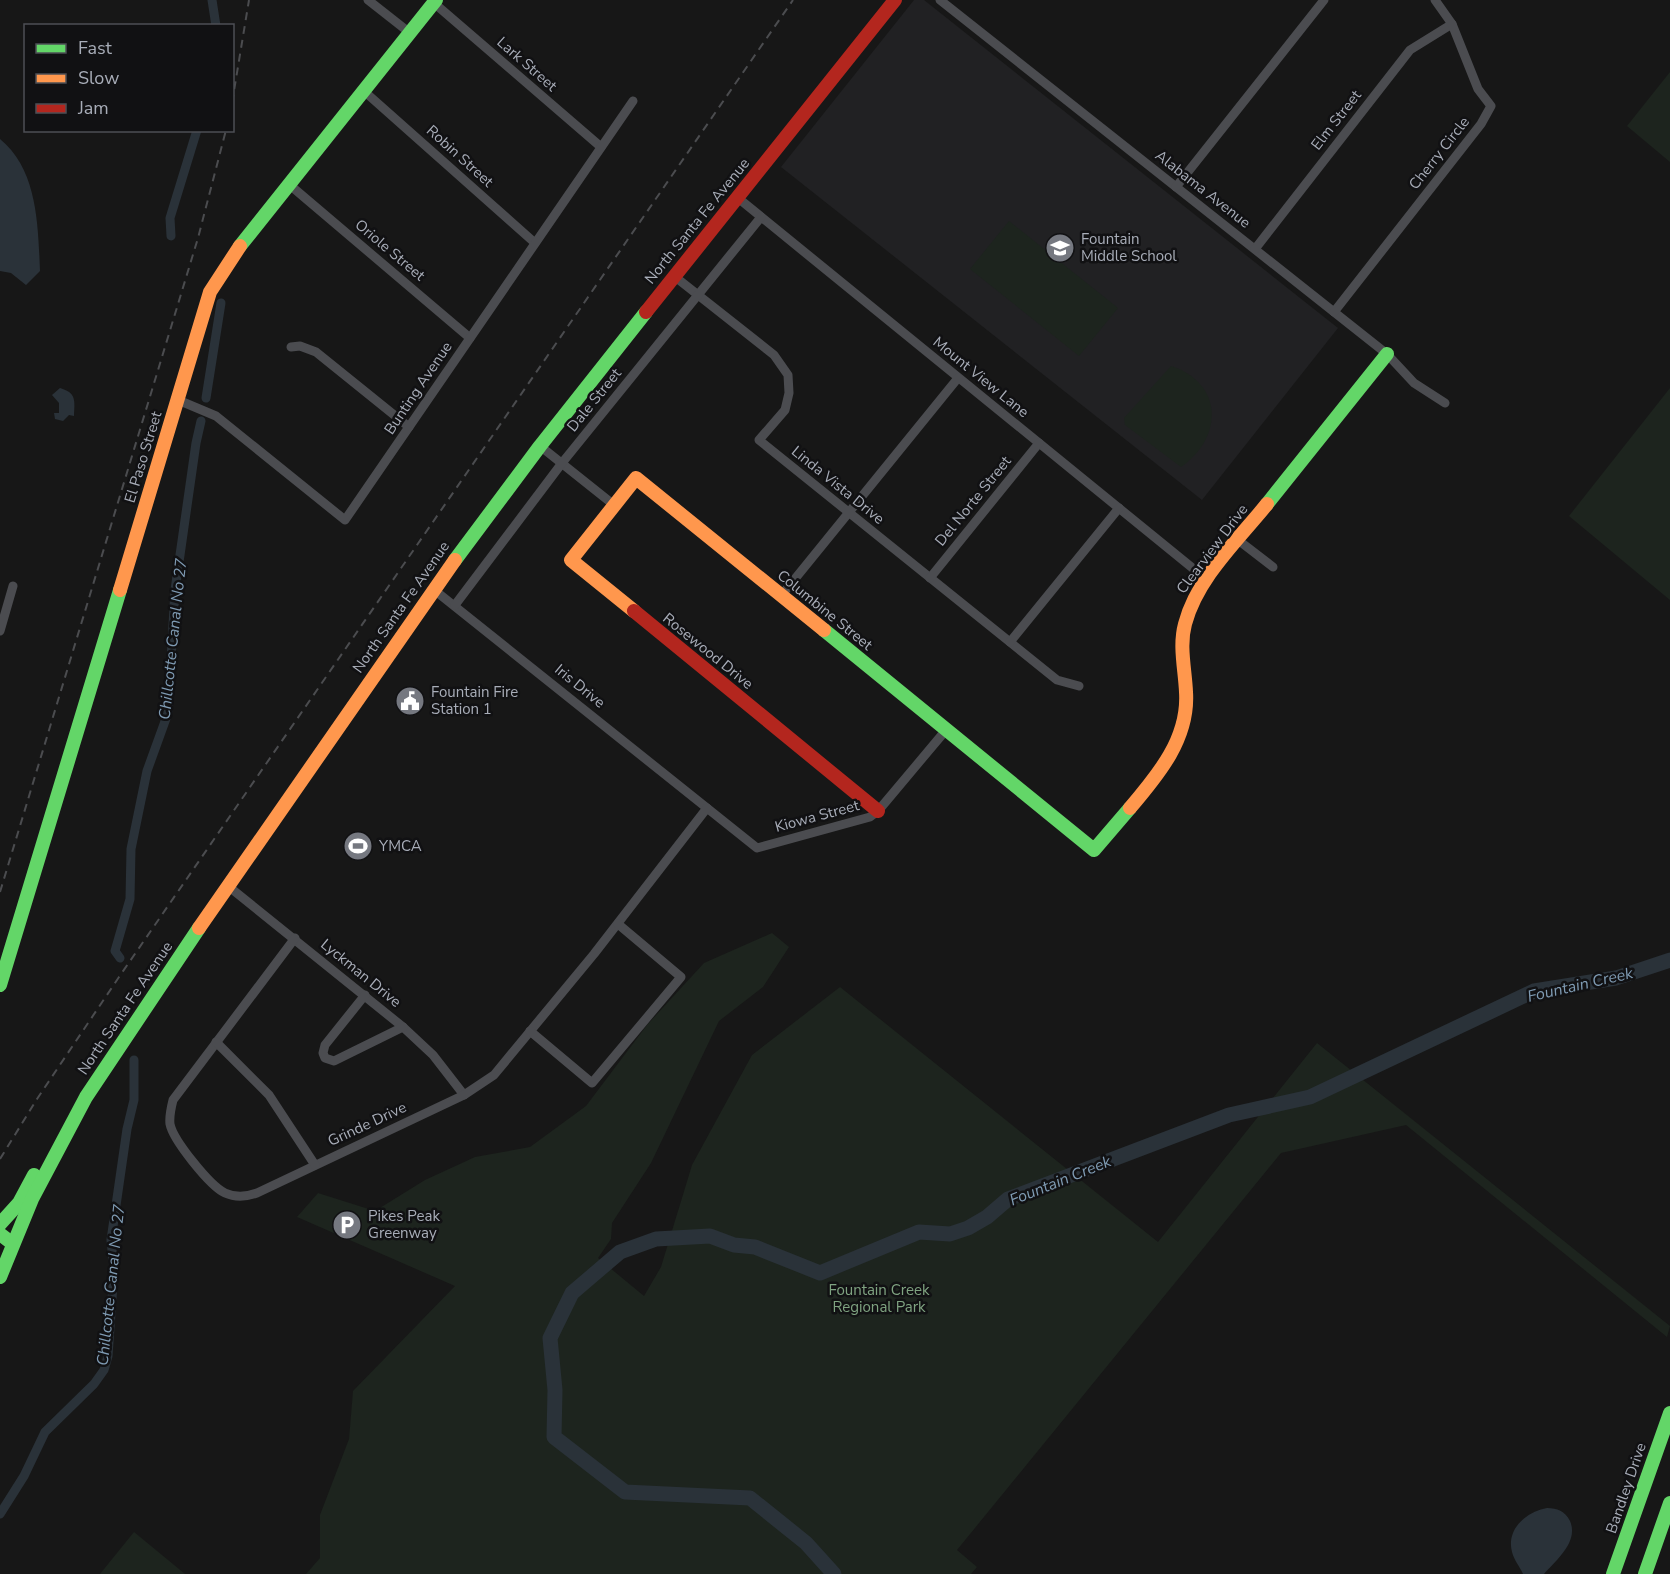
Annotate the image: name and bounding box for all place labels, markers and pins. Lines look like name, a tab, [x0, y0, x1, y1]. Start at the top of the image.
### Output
place label: Fountain Middle School	[1081, 229, 1177, 266]
school or university icon: Fountain Middle School	[1044, 232, 1076, 264]
place label: Fountain Fire Station 1	[431, 682, 518, 719]
public building icon: Fountain Fire Station 1	[394, 685, 426, 717]
sports icon: YMCA	[342, 830, 374, 862]
place label: YMCA	[378, 836, 422, 856]
place label: Pikes Peak Greenway	[368, 1206, 440, 1243]
parking icon: Pikes Peak Greenway	[331, 1209, 363, 1241]

